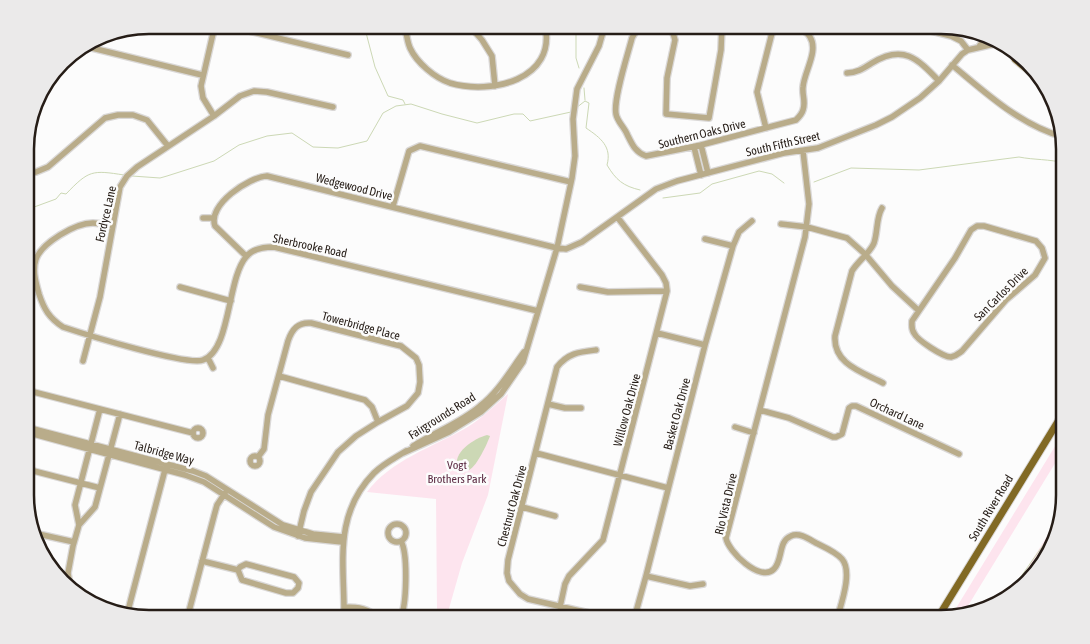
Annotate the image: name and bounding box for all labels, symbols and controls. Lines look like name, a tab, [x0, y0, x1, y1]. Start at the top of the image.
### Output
street label: Southern Oaks Drive	[657, 116, 747, 152]
street label: South Fifth Street	[745, 129, 822, 159]
street label: Wedgewood Drive	[314, 171, 394, 203]
street label: Fordyce Lane	[93, 185, 119, 243]
street label: Sherbrooke Road	[272, 231, 348, 261]
street label: San Carlos Drive	[971, 264, 1031, 324]
street label: Towerbridge Place	[320, 309, 402, 343]
street label: Willow Oak Drive	[611, 372, 643, 448]
street label: Basket Oak Drive	[661, 376, 693, 452]
street label: Fairgrounds Road	[406, 390, 478, 442]
street label: Orchard Lane	[867, 395, 927, 433]
street label: Talbridge Way	[132, 438, 196, 468]
park label: Vogt Brothers Park	[427, 458, 487, 486]
street label: Chestnut Oak Drive	[494, 464, 530, 548]
street label: Rio Vista Drive	[712, 472, 740, 536]
street label: South River Road	[966, 472, 1016, 544]

